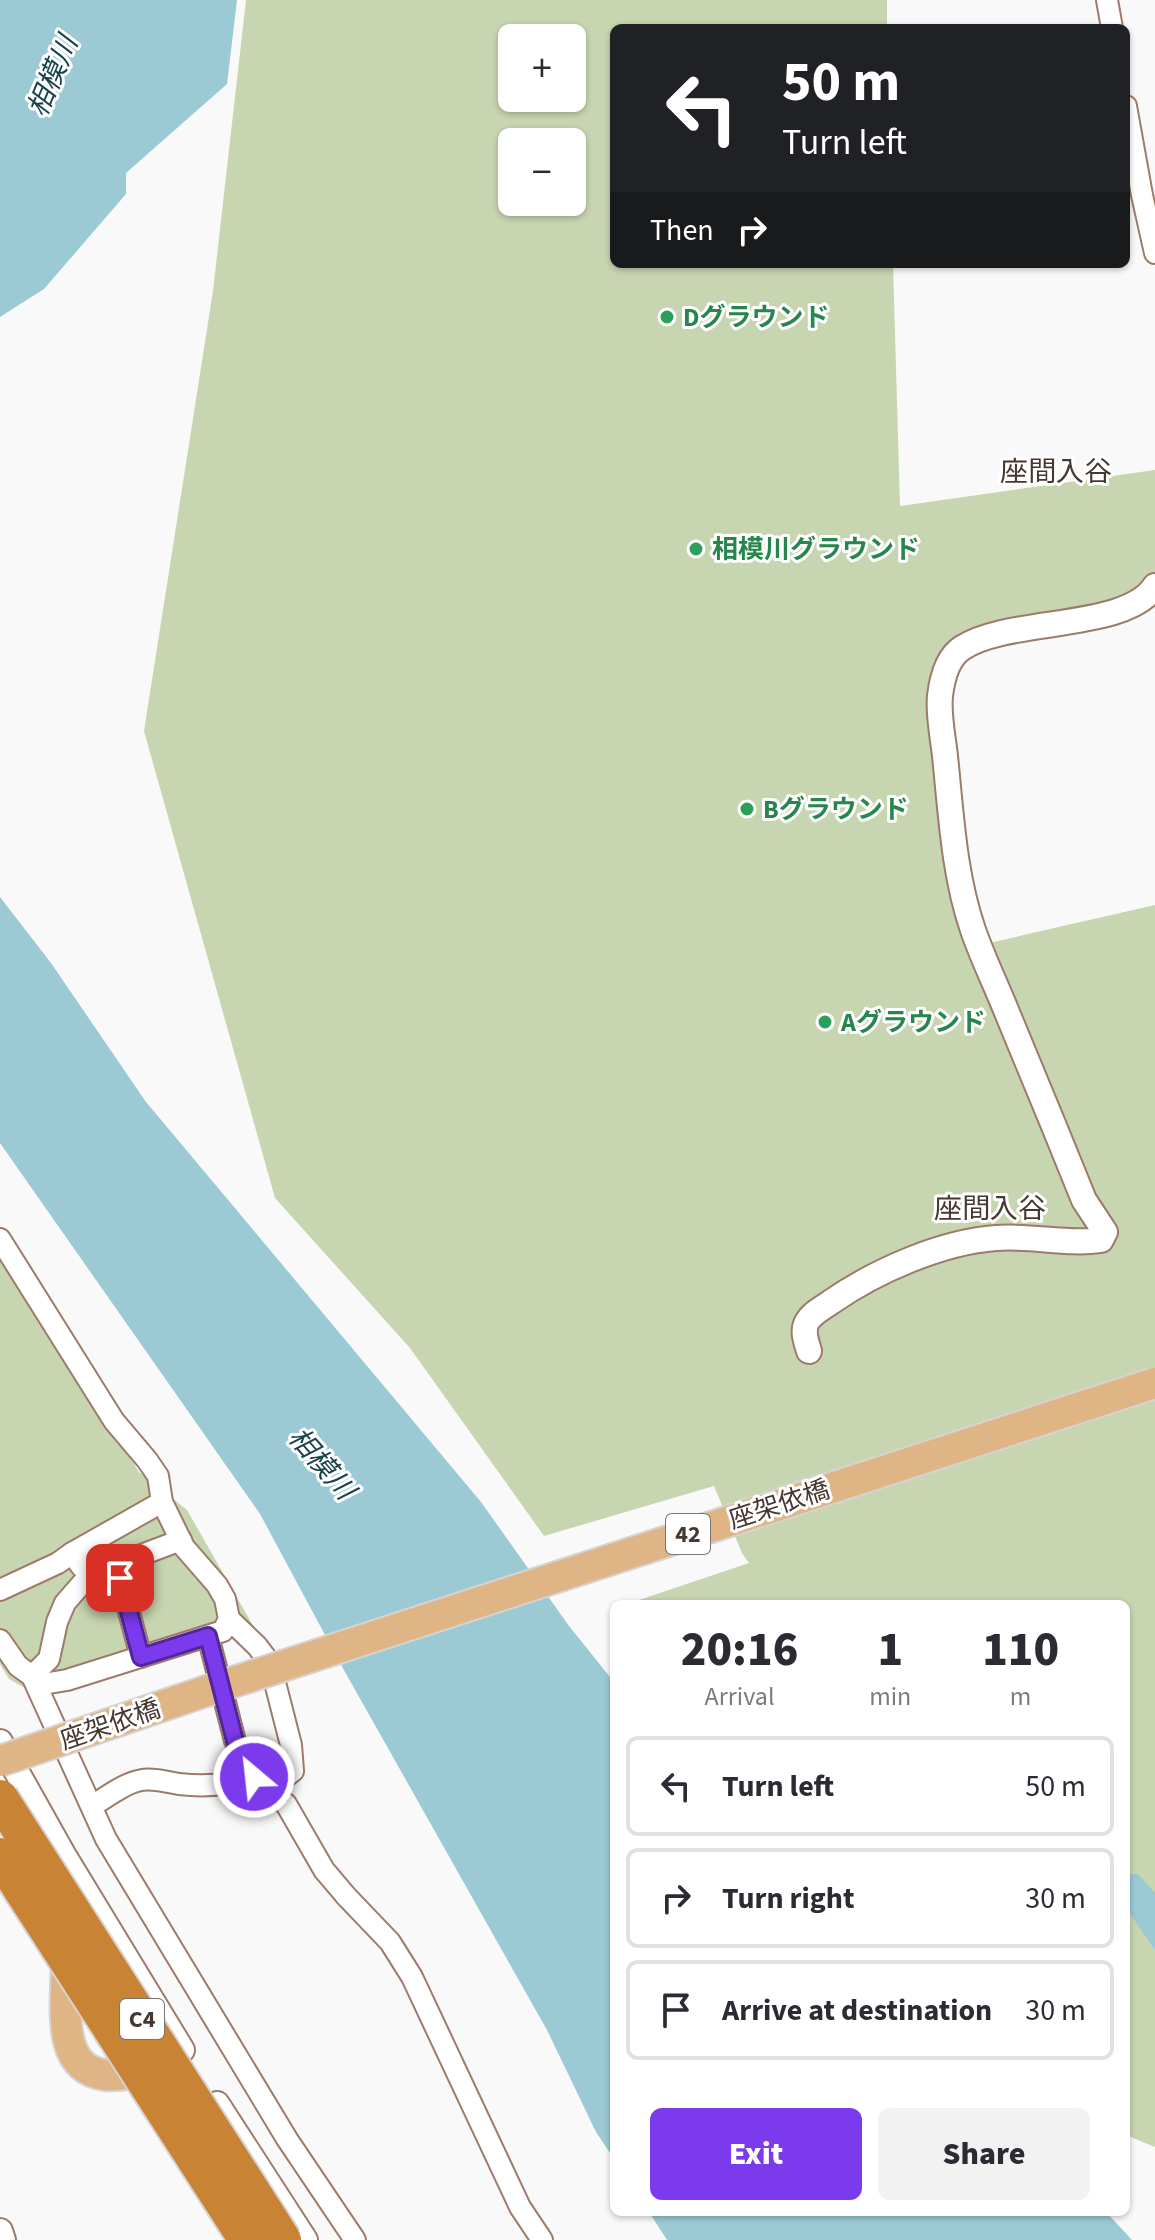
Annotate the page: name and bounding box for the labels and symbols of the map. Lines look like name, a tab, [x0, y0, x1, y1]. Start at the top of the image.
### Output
water label: 相模川	[18, 27, 89, 123]
place label: Dグラウンド	[683, 299, 830, 336]
marker: Dグラウンド	[658, 308, 676, 326]
district label: 座間入谷	[1000, 452, 1112, 492]
place label: 相模川グラウンド	[712, 531, 920, 568]
marker: 相模川グラウンド	[687, 540, 705, 558]
place label: Bグラウンド	[763, 791, 909, 828]
marker: Bグラウンド	[738, 800, 756, 818]
place label: Aグラウンド	[840, 1004, 986, 1041]
marker: Aグラウンド	[816, 1013, 834, 1031]
district label: 座間入谷	[934, 1189, 1046, 1229]
water label: 相模川	[279, 1419, 366, 1511]
street label: 座架依橋	[724, 1471, 834, 1538]
road number: 42	[666, 1514, 710, 1554]
pin	[86, 1544, 154, 1612]
street label: 座架依橋	[55, 1690, 165, 1759]
position arrow	[212, 1735, 296, 1819]
road number: C4	[120, 1999, 164, 2039]

